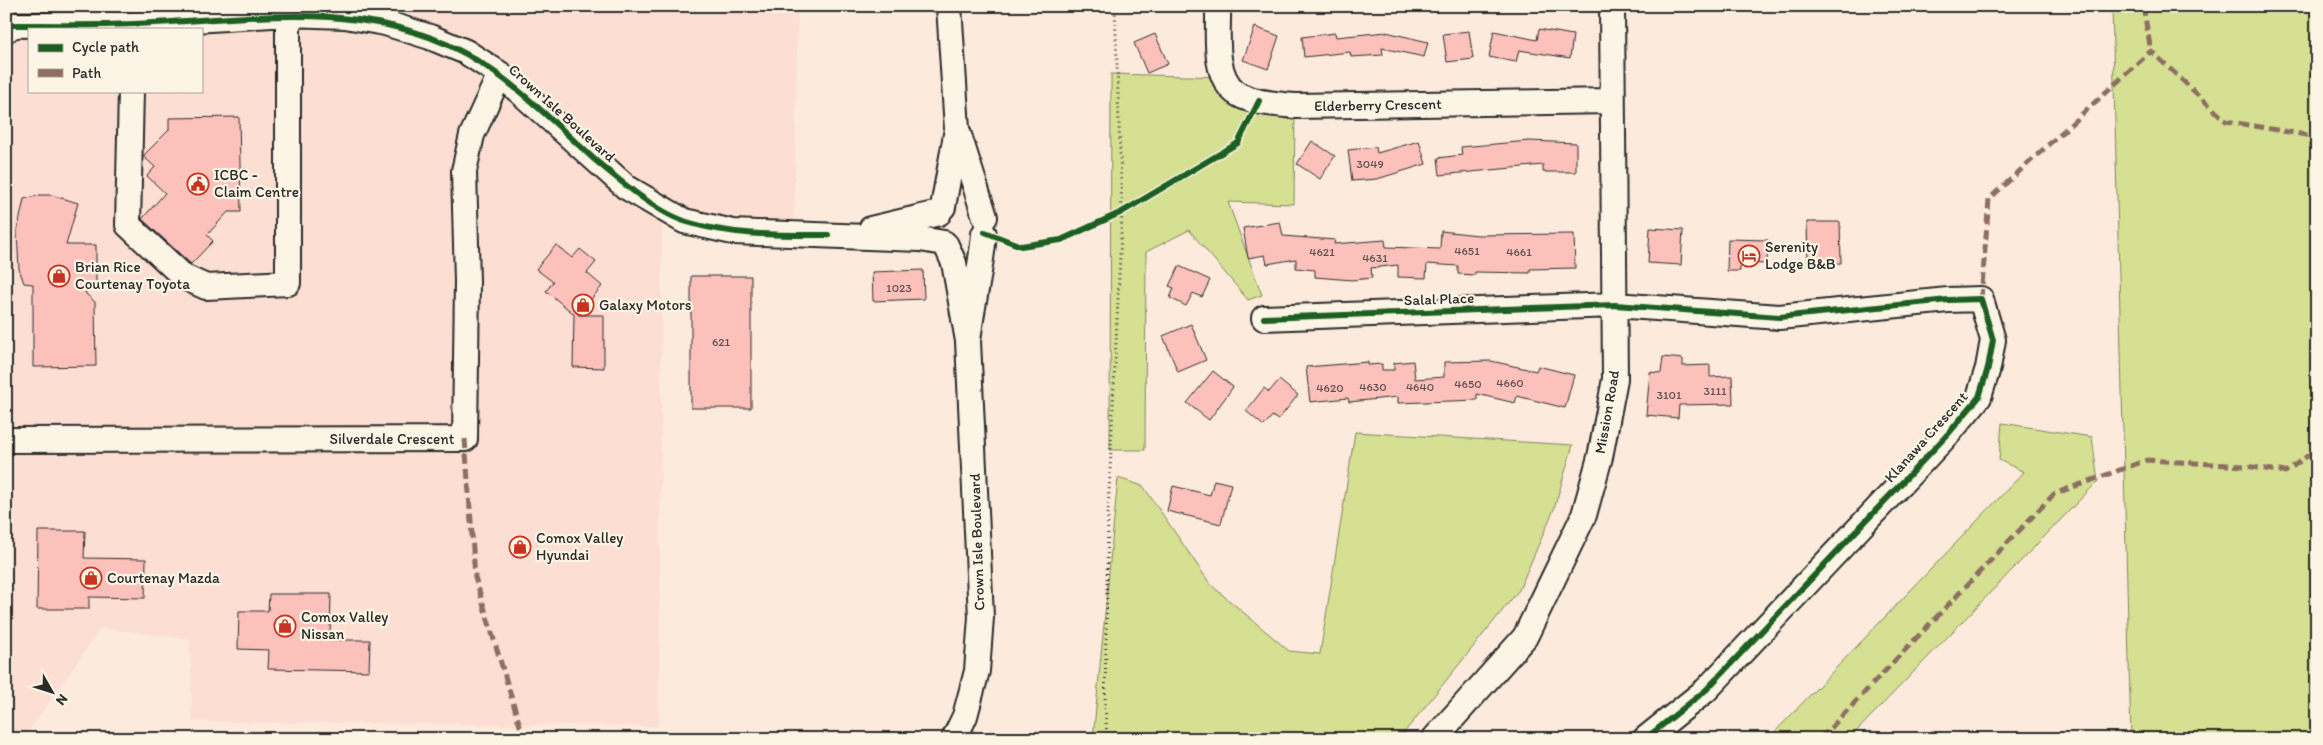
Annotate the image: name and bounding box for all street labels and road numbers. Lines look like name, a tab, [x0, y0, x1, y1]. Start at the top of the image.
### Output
street label: Crown Isle Boulevard	[505, 60, 619, 166]
street label: Elderberry Crescent	[1314, 95, 1442, 115]
street label: Salal Place	[1404, 289, 1474, 309]
street label: Mission Road	[1591, 368, 1623, 455]
street label: Klanawa Crescent	[1881, 388, 1972, 486]
street label: Silverdale Crescent	[330, 430, 455, 448]
street label: Crown Isle Boulevard	[966, 473, 988, 611]

